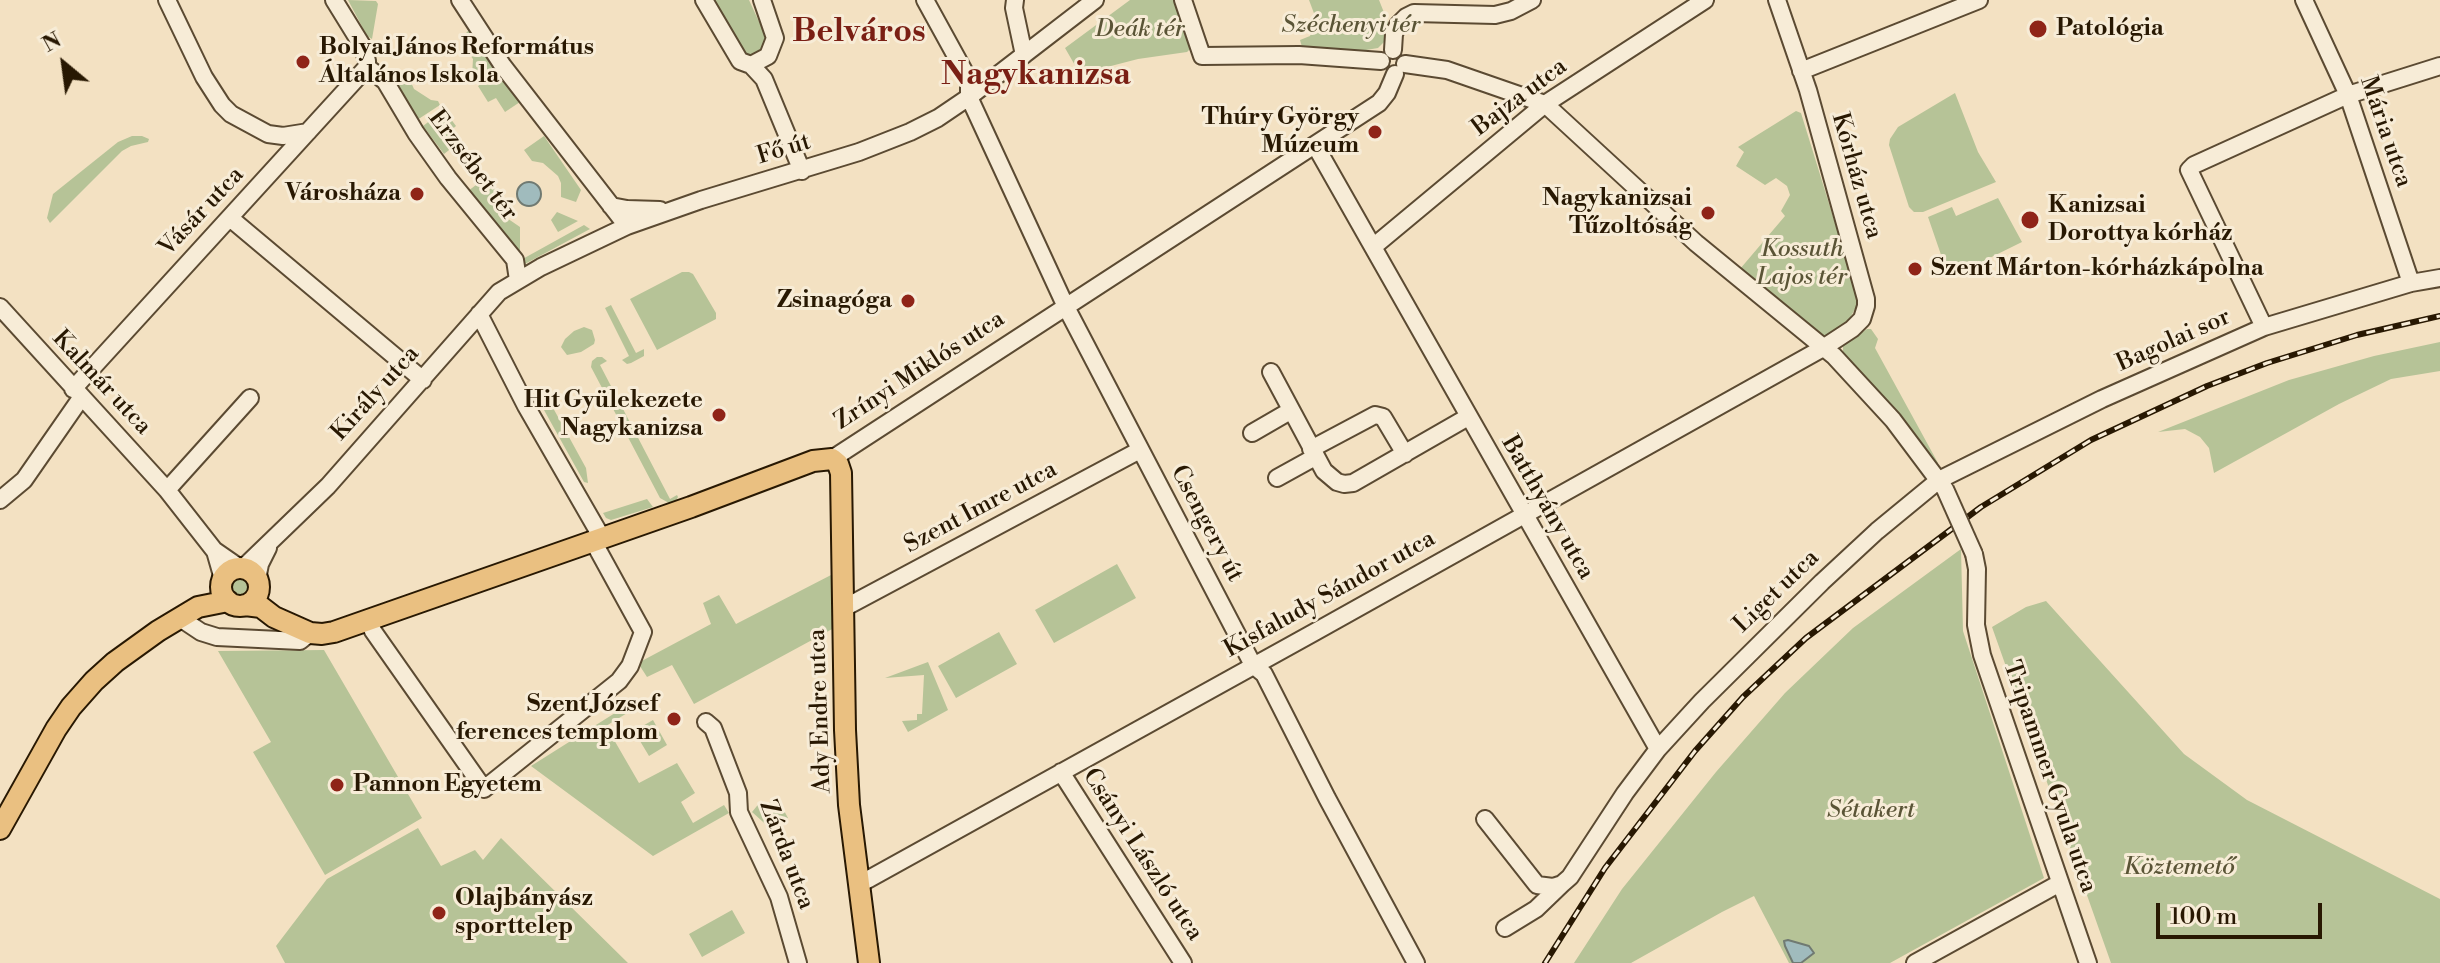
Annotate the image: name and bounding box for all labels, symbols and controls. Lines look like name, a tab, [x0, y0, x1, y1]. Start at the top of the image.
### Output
park label: Széchenyi tér	[1282, 12, 1420, 40]
district label: Belváros	[792, 14, 926, 52]
place label: Patológia	[2056, 15, 2164, 43]
park label: Deák tér	[1095, 16, 1185, 44]
marker: Patológia	[2027, 18, 2049, 40]
north arrow	[24, 24, 104, 104]
text: N	[38, 27, 66, 59]
place label: Bolyai János Református Általános Iskola	[319, 34, 594, 90]
marker: Bolyai János Református Általános Iskola	[294, 53, 312, 71]
street label: Bajza utca	[1467, 53, 1573, 143]
district label: Nagykanizsa	[941, 57, 1131, 95]
street label: Mária utca	[2353, 73, 2417, 191]
place label: Thúry György Múzeum	[1201, 104, 1359, 160]
street label: Erzsébet tér	[421, 105, 523, 227]
street label: Kórház utca	[1824, 110, 1888, 242]
marker: Thúry György Múzeum	[1366, 123, 1384, 141]
street label: Fő út	[754, 128, 814, 172]
street label: Vásár utca	[153, 161, 251, 263]
place label: Városháza	[285, 180, 401, 208]
marker: Városháza	[408, 185, 426, 203]
place label: Nagykanizsai Tűzoltóság	[1542, 185, 1692, 241]
place label: Kanizsai Dorottya kórház	[2048, 192, 2233, 248]
marker: Nagykanizsai Tűzoltóság	[1699, 204, 1717, 222]
marker: Kanizsai Dorottya kórház	[2019, 209, 2041, 231]
park label: Kossuth Lajos tér	[1757, 236, 1847, 292]
place label: Szent Márton-kórházkápolna	[1931, 255, 2264, 283]
marker: Szent Márton-kórházkápolna	[1906, 260, 1924, 278]
place label: Zsinagóga	[777, 287, 892, 315]
marker: Zsinagóga	[899, 292, 917, 310]
street label: Bagolai sor	[2113, 303, 2235, 379]
street label: Zrínyi Miklós utca	[830, 305, 1010, 437]
street label: Kalmár utca	[45, 325, 157, 441]
street label: Király utca	[326, 341, 426, 447]
place label: Hit Gyülekezete Nagykanizsa	[524, 387, 703, 443]
marker: Hit Gyülekezete Nagykanizsa	[710, 406, 728, 424]
street label: Batthyány utca	[1494, 431, 1600, 585]
street label: Szent Imre utca	[900, 456, 1062, 560]
street label: Csengery út	[1163, 461, 1249, 587]
street label: Kisfaludy Sándor utca	[1219, 525, 1441, 665]
street label: Liget utca	[1728, 544, 1826, 640]
street label: Ady Endre utca	[804, 628, 838, 794]
street label: Tripammer Gyula utca	[1996, 657, 2102, 897]
place label: Szent József ferences templom	[456, 691, 658, 747]
marker: Szent József ferences templom	[665, 710, 683, 728]
street label: Csányi László utca	[1076, 763, 1208, 947]
place label: Pannon Egyetem	[353, 771, 542, 799]
marker: Pannon Egyetem	[328, 776, 346, 794]
street label: Zárda utca	[752, 796, 820, 914]
park label: Sétakert	[1827, 797, 1915, 825]
park label: Köztemető	[2123, 854, 2235, 882]
place label: Olajbányász sporttelep	[455, 885, 593, 941]
scale bar	[2160, 887, 2326, 937]
text: 100 m	[2170, 902, 2237, 932]
marker: Olajbányász sporttelep	[430, 904, 448, 922]

